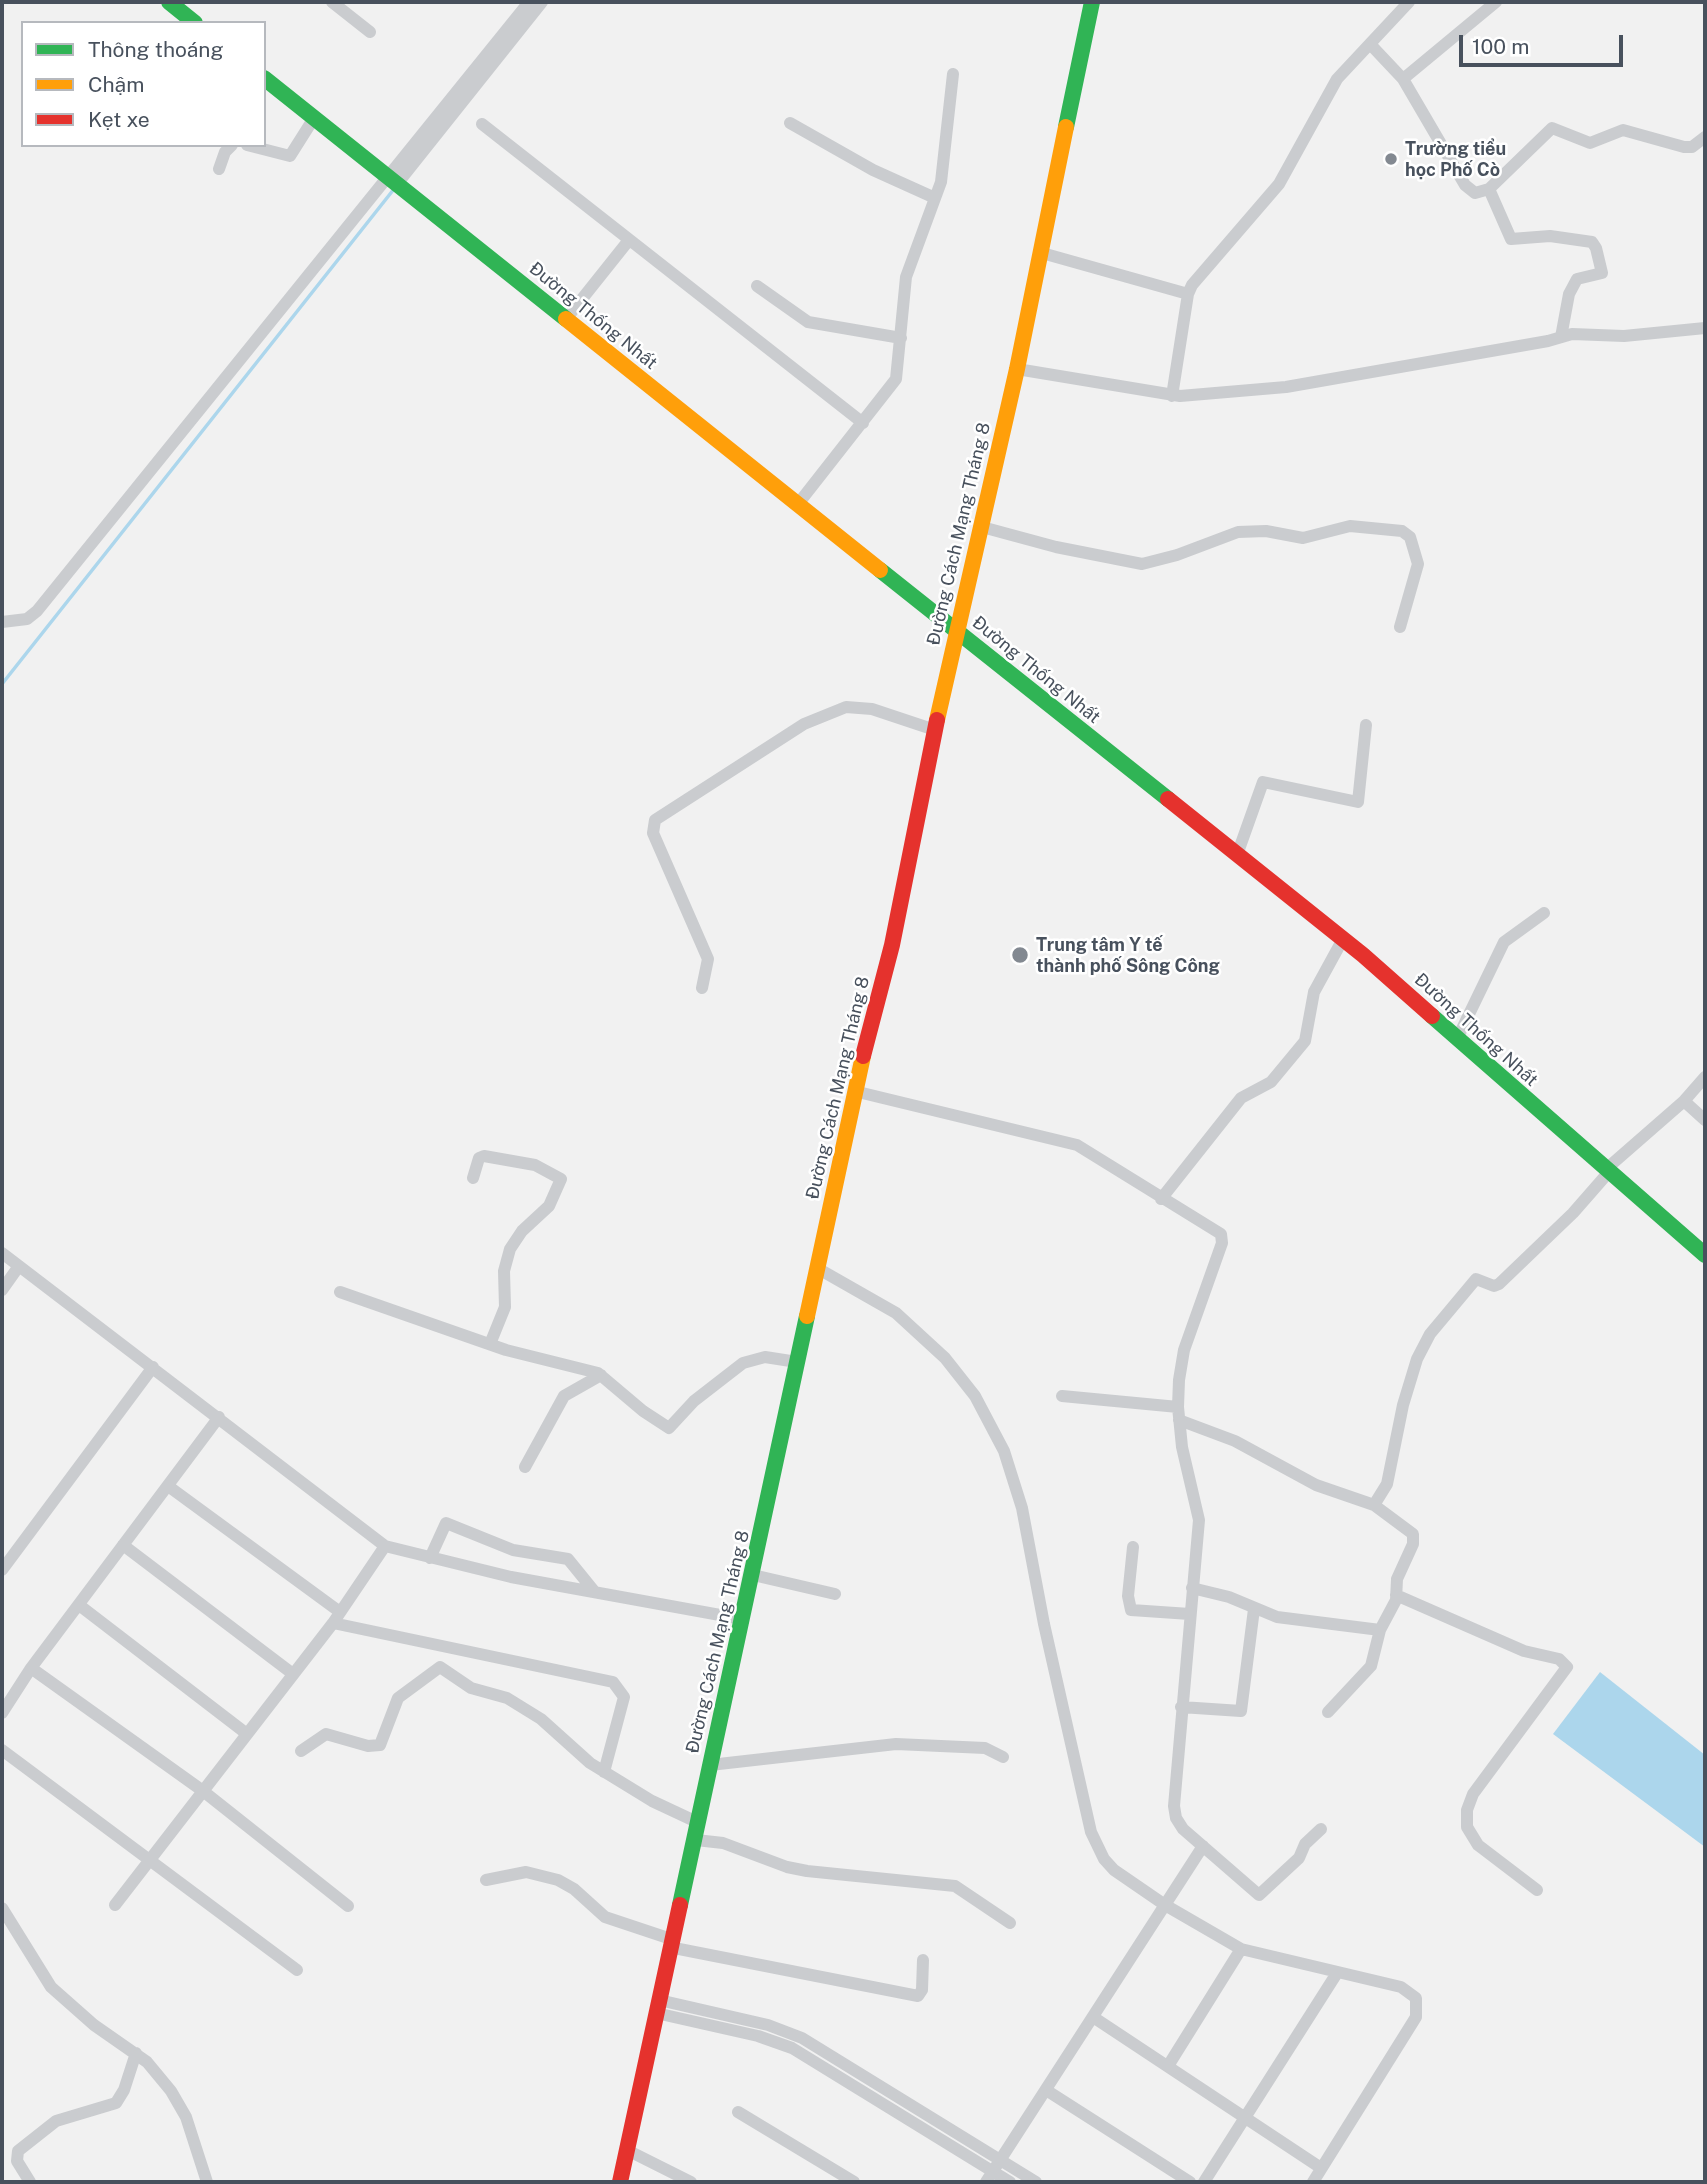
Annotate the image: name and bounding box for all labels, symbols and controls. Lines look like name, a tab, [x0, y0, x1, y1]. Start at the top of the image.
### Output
legend	[21, 21, 266, 147]
scale bar	[1462, 21, 1626, 65]
text: 100 m	[1472, 34, 1529, 59]
text: Thông thoáng	[88, 37, 224, 62]
text: Chậm	[88, 72, 144, 97]
text: Kẹt xe	[88, 107, 150, 132]
place label: Trường tiểu học Phố Cò	[1405, 138, 1506, 180]
marker: Trường tiểu học Phố Cò	[1383, 151, 1399, 167]
street label: Đường Thống Nhất	[525, 258, 661, 374]
street label: Đường Cách Mạng Tháng 8	[923, 421, 995, 647]
street label: Đường Thống Nhất	[968, 612, 1104, 728]
place label: Trung tâm Y tế thành phố Sông Công	[1036, 934, 1220, 976]
marker: Trung tâm Y tế thành phố Sông Công	[1010, 945, 1030, 965]
street label: Đường Thống Nhất	[1410, 969, 1542, 1091]
street label: Đường Cách Mạng Tháng 8	[802, 975, 874, 1201]
street label: Đường Cách Mạng Tháng 8	[682, 1529, 754, 1755]

